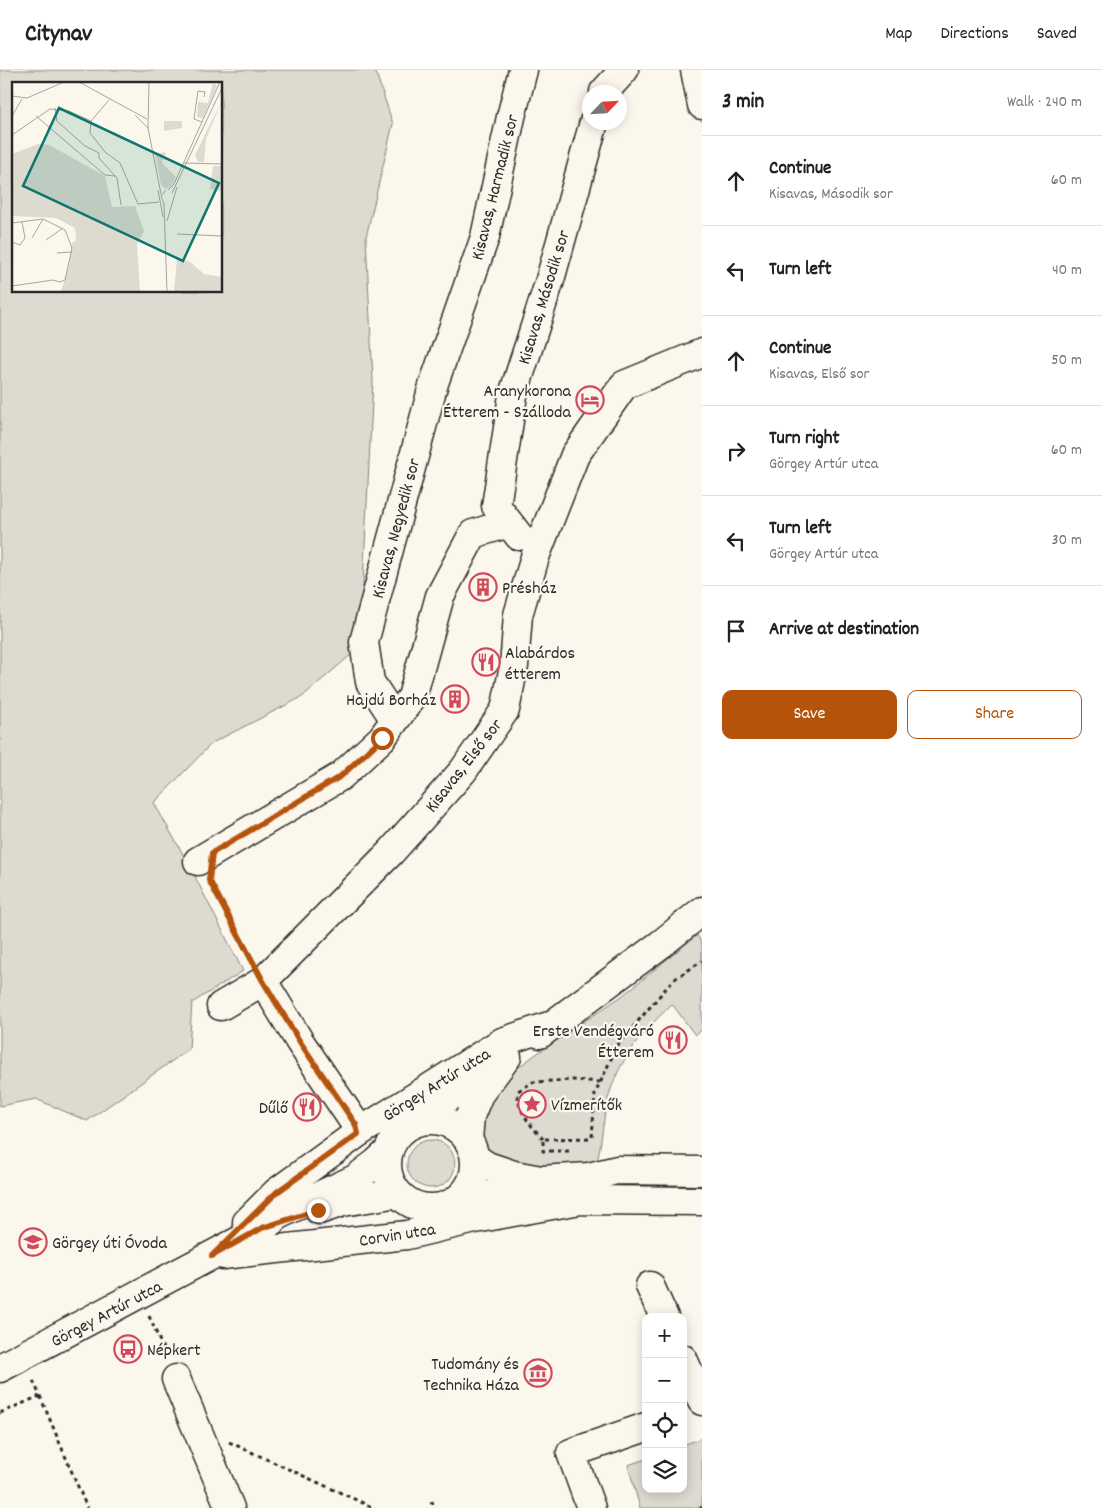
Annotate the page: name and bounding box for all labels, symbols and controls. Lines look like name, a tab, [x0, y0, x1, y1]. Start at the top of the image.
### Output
text: Citynav	[25, 18, 92, 52]
text: Map	[885, 22, 912, 47]
text: Directions	[940, 22, 1009, 47]
text: Saved	[1037, 22, 1077, 47]
inset map	[12, 82, 222, 292]
north arrow	[582, 85, 627, 130]
text: 3 min	[722, 88, 764, 118]
text: Walk · 240 m	[1007, 91, 1082, 114]
street label: Kisavas, Harmadik sor	[466, 112, 527, 263]
text: Continue	[769, 156, 831, 183]
icon: ahead	[722, 167, 750, 195]
text: 60 m	[1051, 169, 1082, 192]
text: Kisavas, Második sor	[769, 183, 893, 206]
street label: Kisavas, Második sor	[513, 227, 578, 368]
icon: left	[722, 257, 750, 285]
text: Turn left	[769, 257, 832, 284]
text: 40 m	[1052, 259, 1082, 282]
text: Continue	[769, 336, 831, 363]
icon: ahead	[722, 347, 750, 375]
text: 50 m	[1051, 349, 1082, 372]
text: Kisavas, Első sor	[769, 363, 870, 386]
place label: Aranykorona Étterem - Szálloda	[443, 380, 572, 426]
hotel icon: Aranykorona Étterem - Szálloda	[575, 385, 605, 415]
text: Turn right	[769, 426, 840, 453]
icon: right	[722, 437, 750, 465]
text: 60 m	[1051, 439, 1082, 462]
text: Görgey Artúr utca	[769, 453, 878, 476]
street label: Kisavas, Negyedik sor	[367, 456, 428, 601]
text: Turn left	[769, 516, 832, 543]
icon: left	[722, 527, 750, 555]
text: 30 m	[1052, 529, 1082, 552]
text: Görgey Artúr utca	[769, 543, 878, 566]
building icon: Présház	[468, 572, 498, 602]
place label: Présház	[502, 577, 556, 602]
icon: arrive	[722, 617, 750, 645]
text: Arrive at destination	[769, 617, 919, 644]
place label: Alabárdos étterem	[505, 642, 575, 688]
restaurant icon: Alabárdos étterem	[471, 647, 501, 677]
building icon: Hajdú Borház	[440, 684, 470, 714]
place label: Hajdú Borház	[346, 689, 436, 714]
button: Save	[722, 690, 897, 739]
button: Share	[907, 690, 1082, 739]
street label: Kisavas, Első sor	[420, 714, 510, 819]
route start	[371, 727, 394, 750]
place label: Erste Vendégváró Étterem	[533, 1020, 654, 1066]
restaurant icon: Erste Vendégváró Étterem	[658, 1025, 688, 1055]
street label: Görgey Artúr utca	[379, 1043, 496, 1129]
place icon: Vízmerítők	[517, 1089, 547, 1119]
restaurant icon: Dűlő	[292, 1092, 322, 1122]
place label: Vízmerítők	[551, 1094, 622, 1119]
place label: Dűlő	[259, 1097, 289, 1122]
route end	[307, 1199, 330, 1222]
street label: Corvin utca	[357, 1218, 438, 1255]
school or university icon: Görgey úti Óvoda	[18, 1227, 48, 1257]
place label: Görgey úti Óvoda	[52, 1232, 168, 1257]
street label: Görgey Artúr utca	[47, 1275, 168, 1355]
map controls	[642, 1313, 687, 1493]
button: +	[642, 1313, 687, 1358]
bus stop icon: Népkert	[113, 1334, 143, 1364]
place label: Népkert	[147, 1339, 201, 1364]
place label: Tudomány és Technika Háza	[423, 1353, 520, 1399]
museum icon: Tudomány és Technika Háza	[523, 1358, 553, 1388]
button: −	[642, 1358, 687, 1403]
button: locate	[642, 1403, 687, 1448]
button: layers	[642, 1448, 687, 1493]

